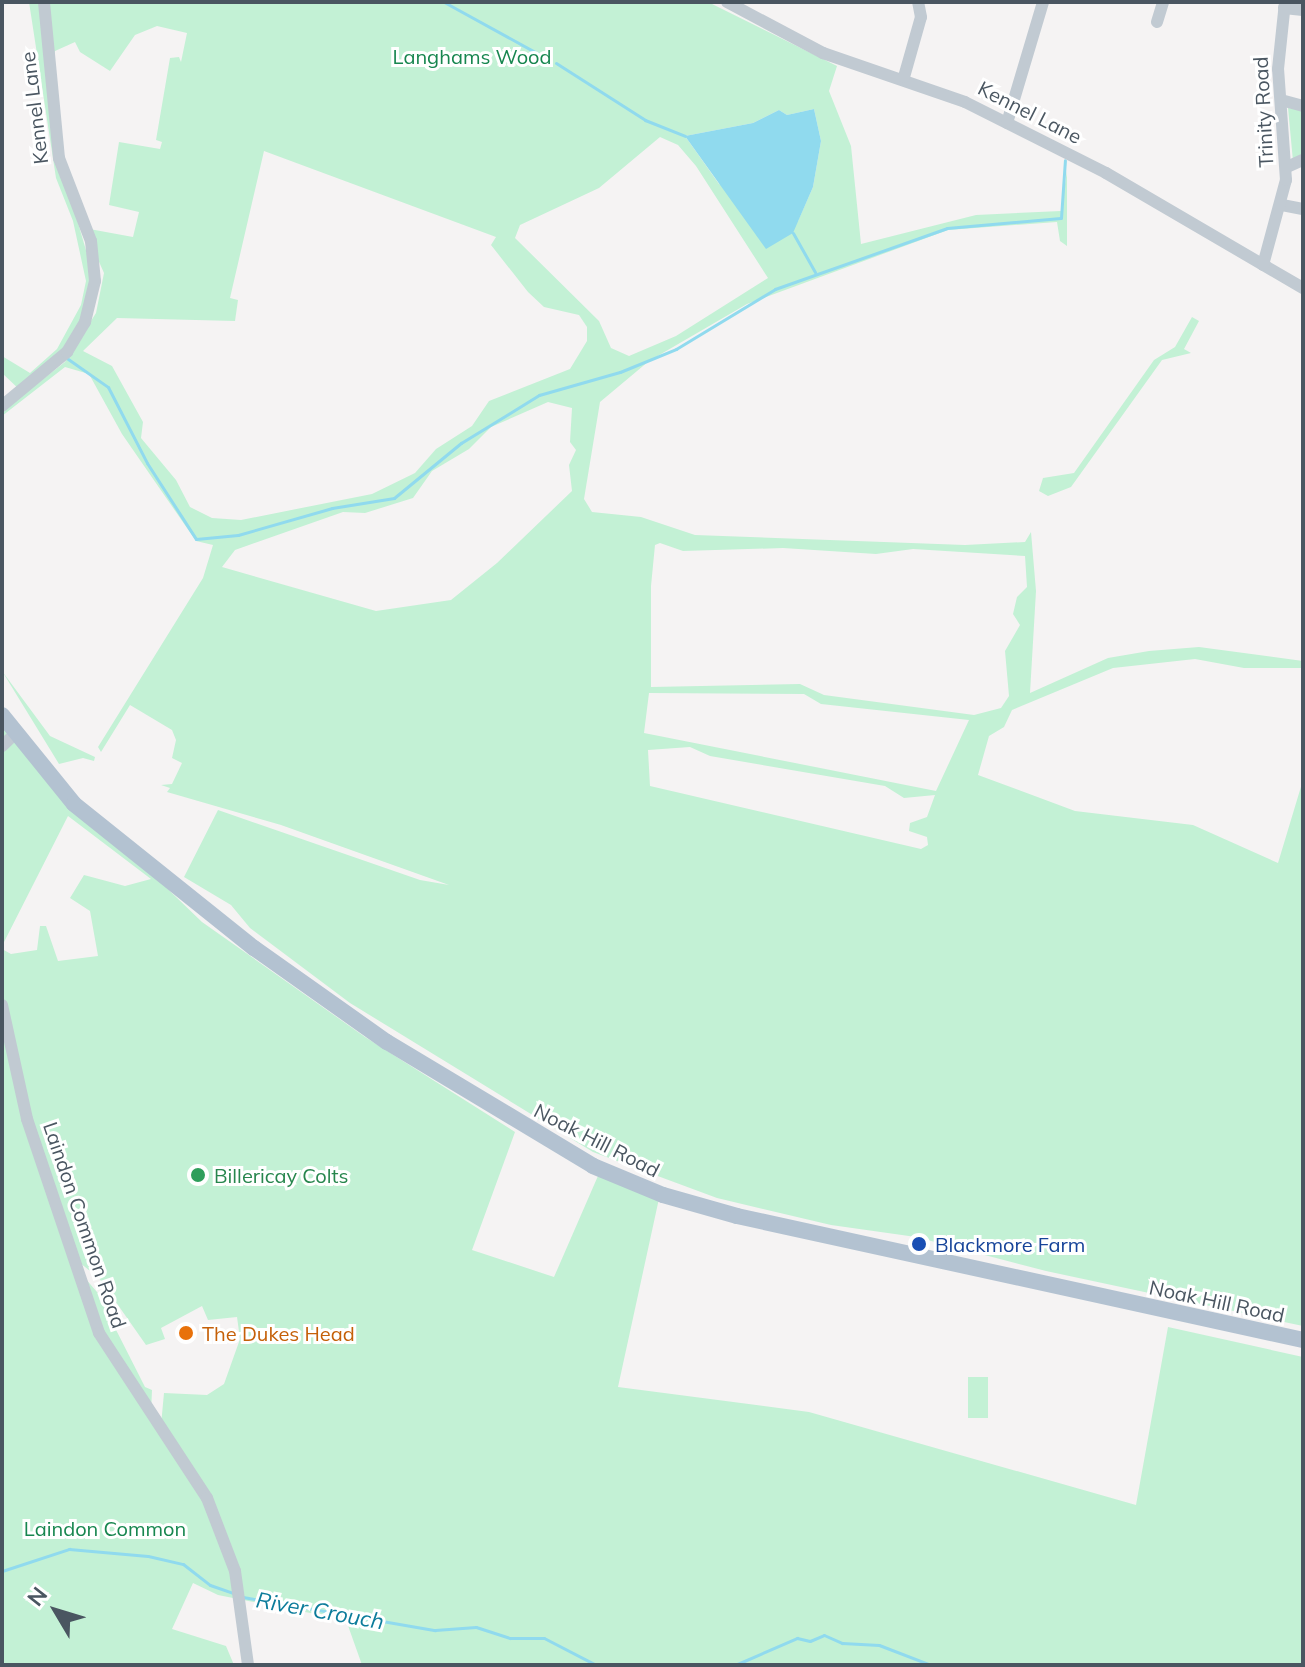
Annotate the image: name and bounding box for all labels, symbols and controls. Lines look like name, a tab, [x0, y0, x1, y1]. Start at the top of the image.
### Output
park label: Langhams Wood	[392, 44, 552, 68]
street label: Kennel Lane	[15, 50, 53, 166]
street label: Trinity Road	[1248, 56, 1278, 168]
street label: Kennel Lane	[974, 76, 1086, 148]
street label: Noak Hill Road	[530, 1098, 664, 1182]
street label: Laindon Common Road	[38, 1119, 132, 1331]
place label: Billericay Colts	[214, 1163, 348, 1187]
marker: Billericay Colts	[189, 1166, 207, 1184]
place label: Blackmore Farm	[935, 1232, 1085, 1256]
marker: Blackmore Farm	[910, 1235, 928, 1253]
street label: Noak Hill Road	[1147, 1275, 1287, 1327]
place label: The Dukes Head	[202, 1321, 355, 1345]
marker: The Dukes Head	[177, 1324, 195, 1342]
park label: Laindon Common	[24, 1516, 186, 1540]
north arrow	[16, 1571, 96, 1651]
text: N	[21, 1581, 53, 1611]
water label: River Crouch	[254, 1587, 386, 1635]

